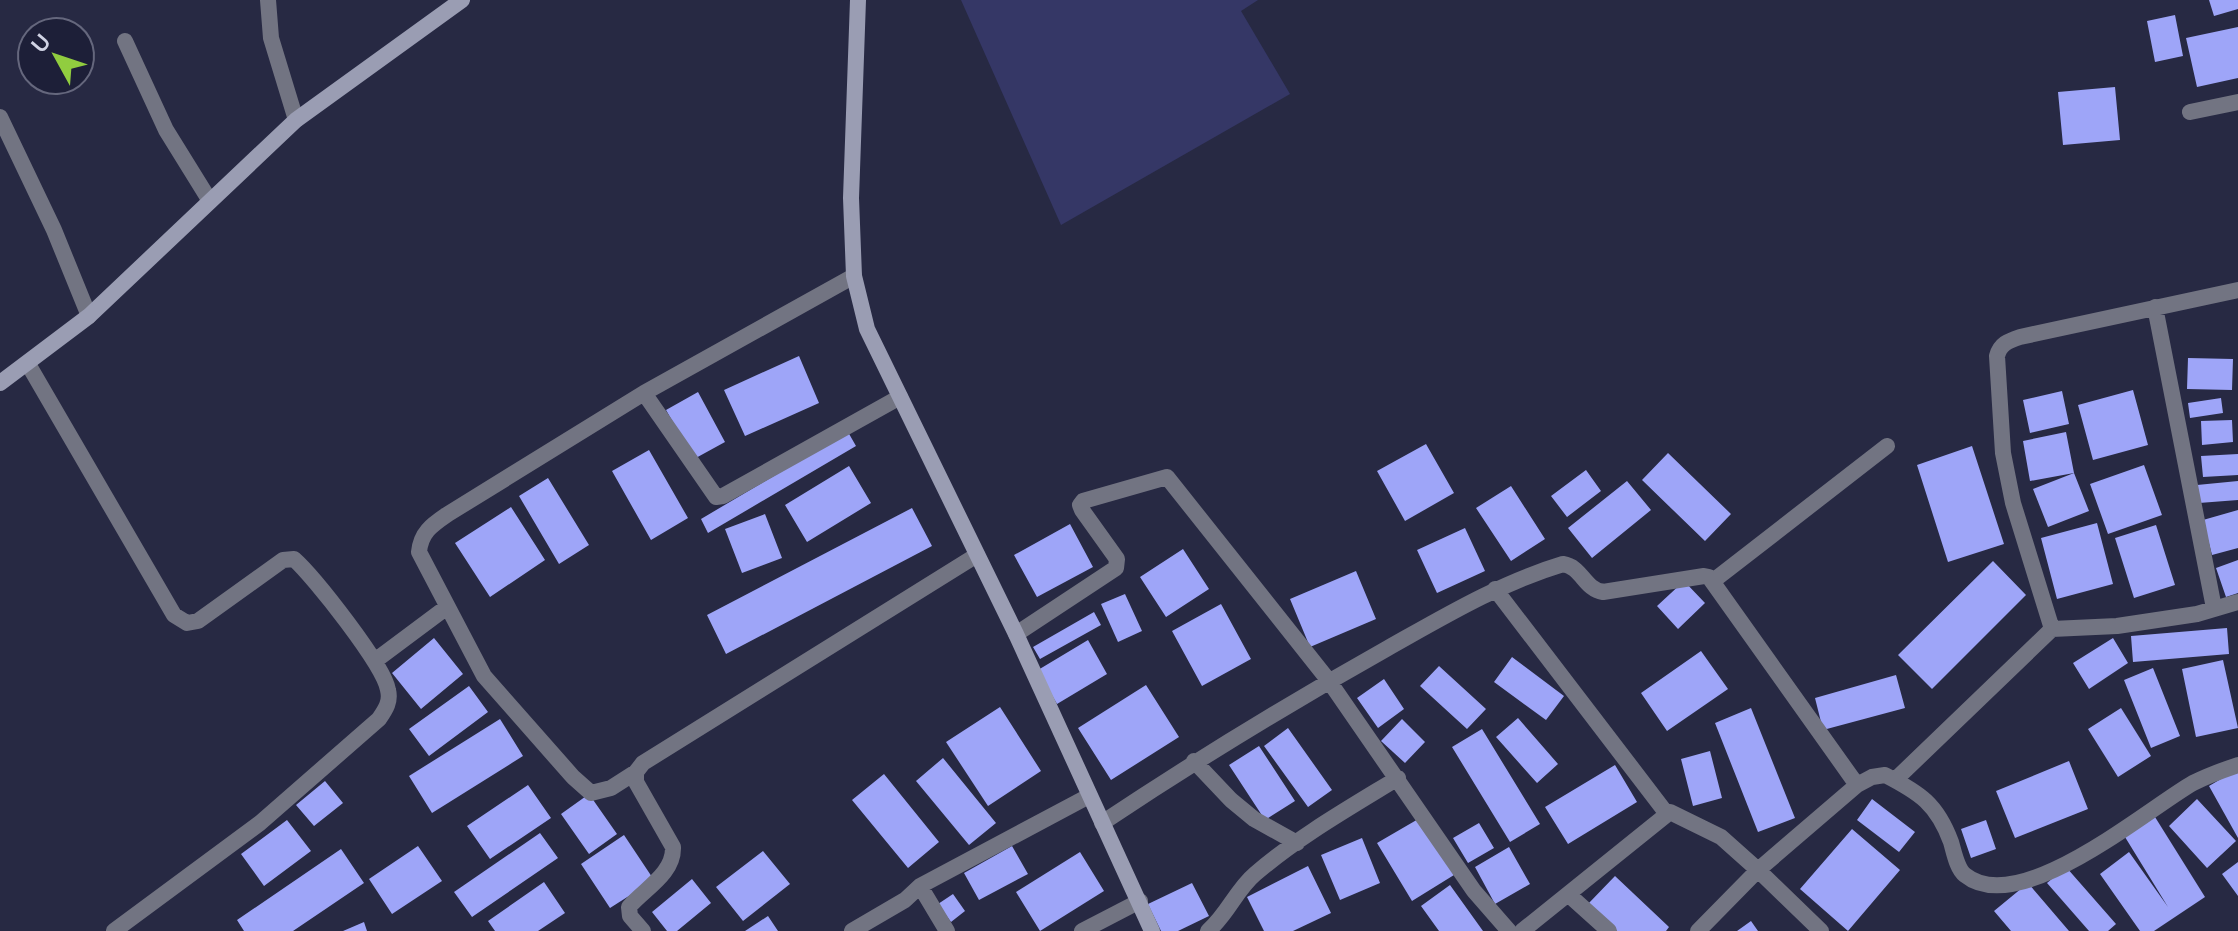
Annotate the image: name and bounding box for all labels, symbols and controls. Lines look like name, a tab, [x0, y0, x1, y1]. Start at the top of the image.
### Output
north arrow	[16, 16, 96, 96]
text: U	[25, 28, 57, 58]

